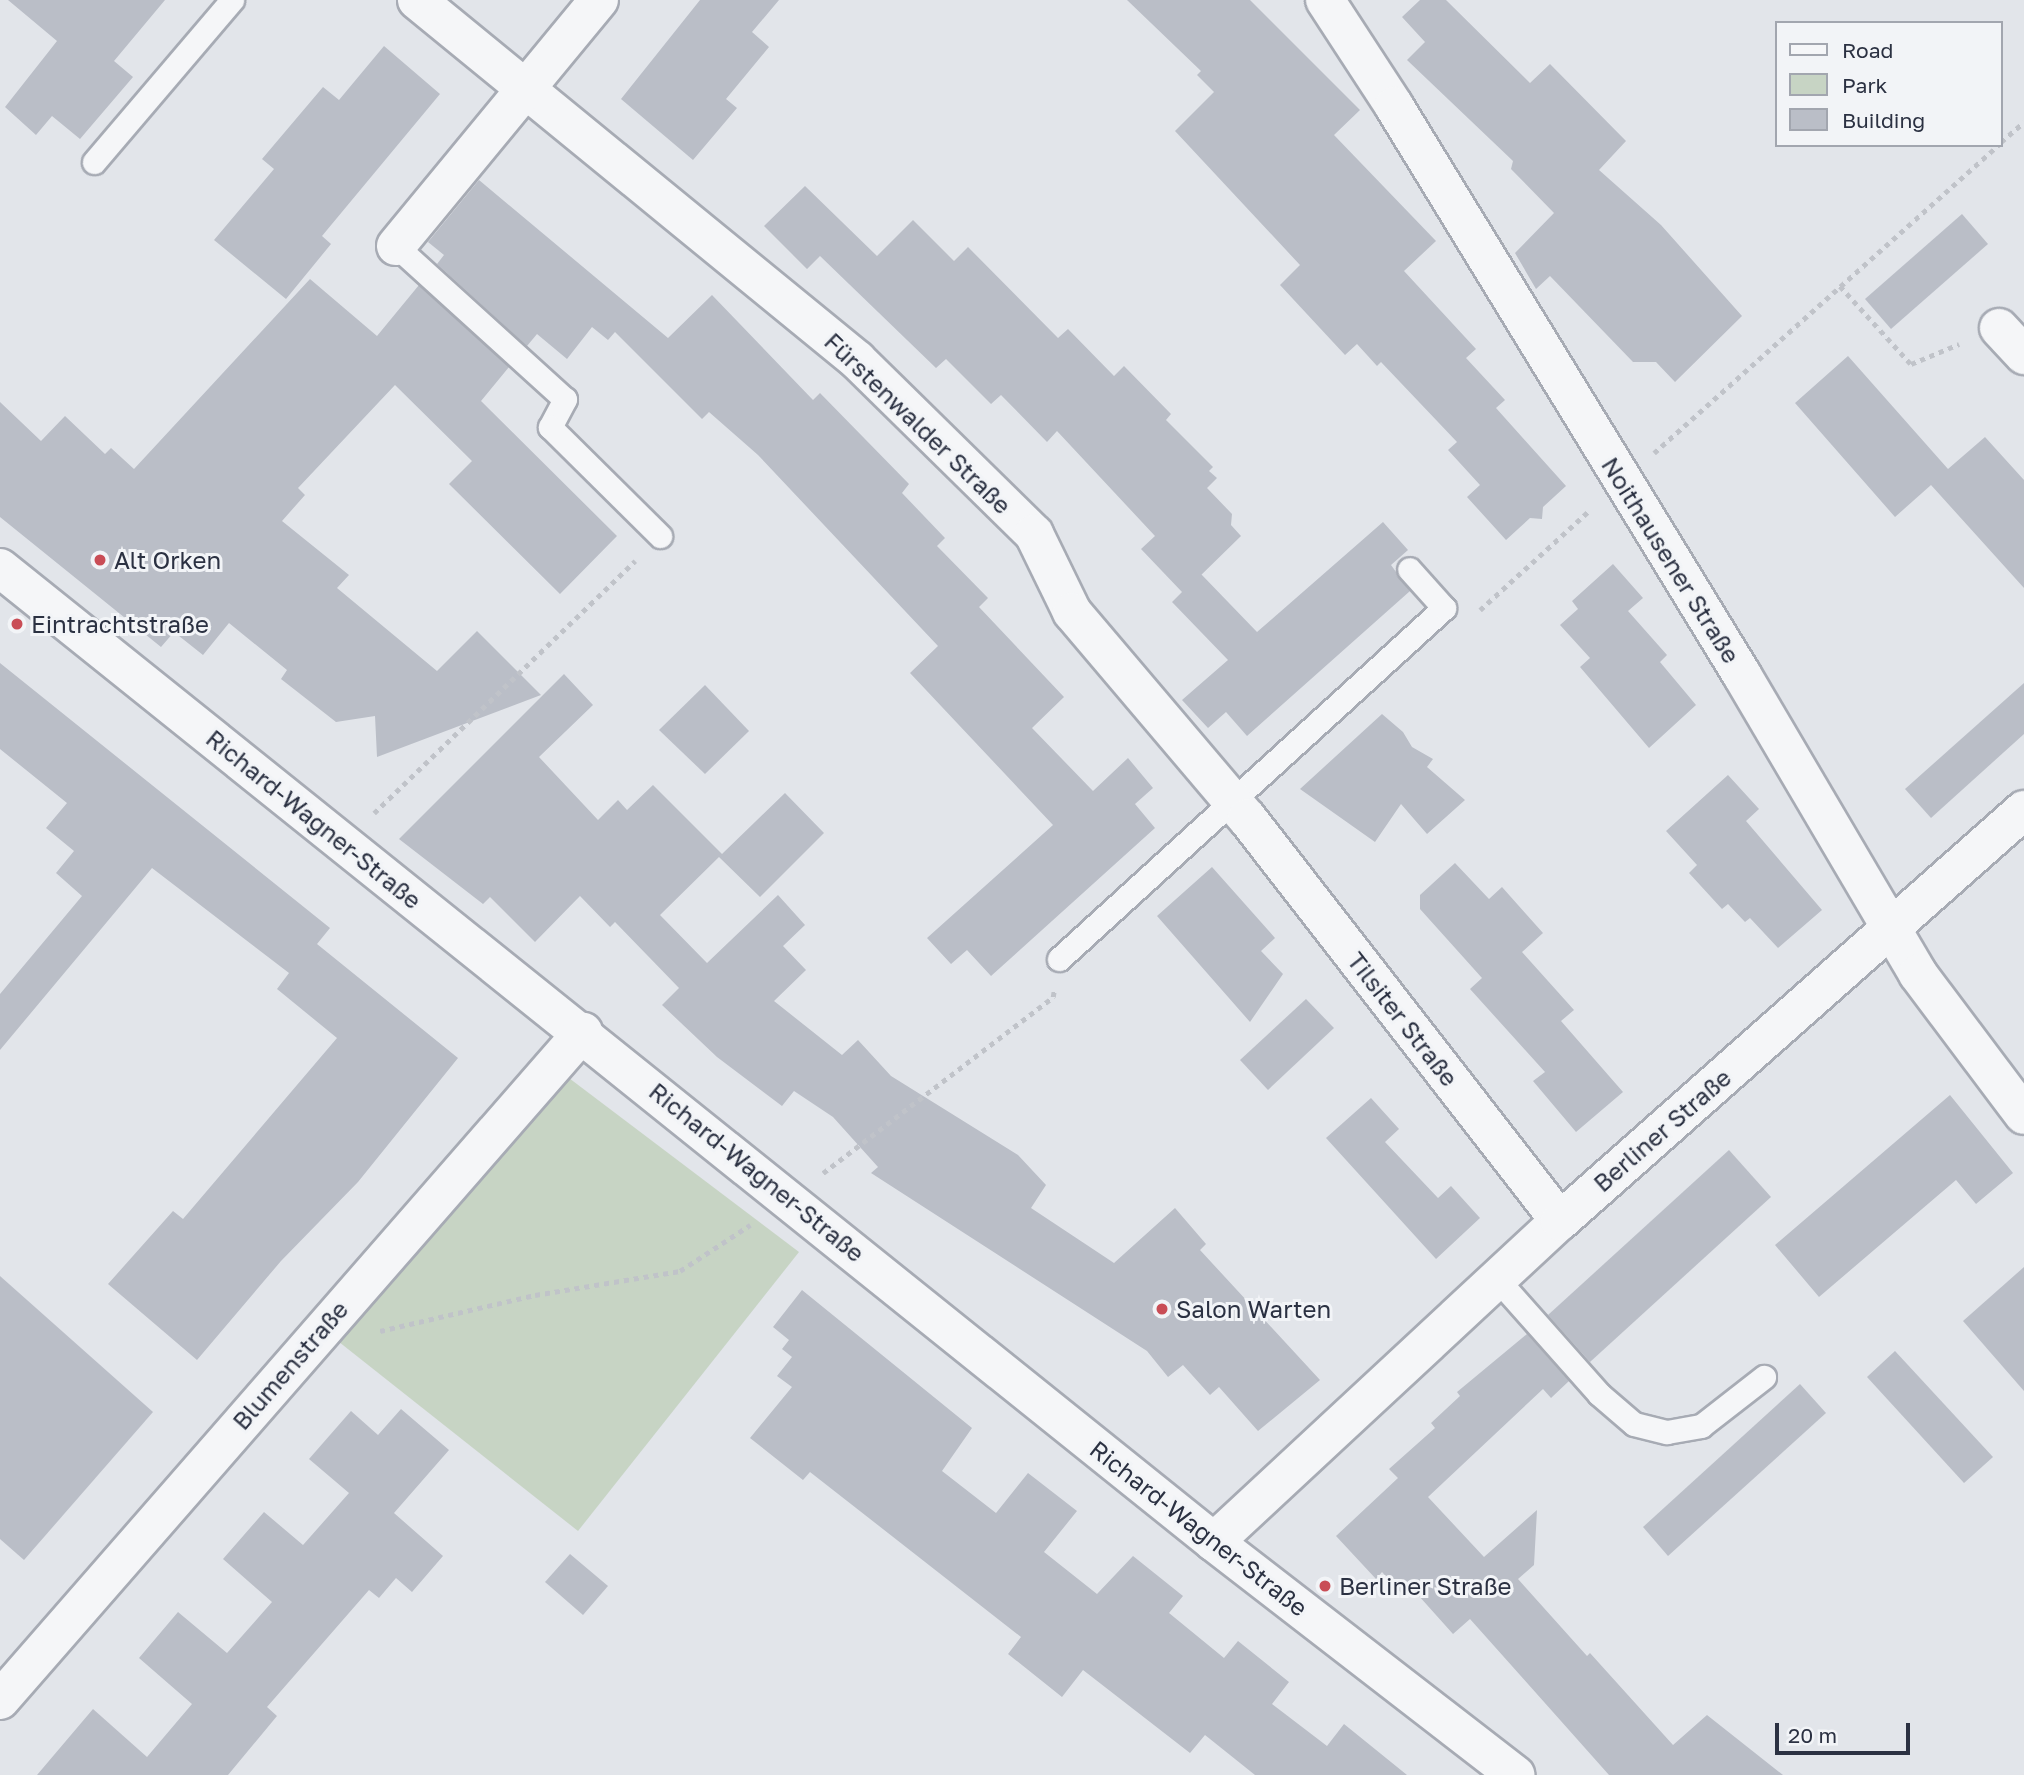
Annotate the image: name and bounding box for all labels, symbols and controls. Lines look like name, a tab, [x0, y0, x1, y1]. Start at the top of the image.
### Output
legend	[1776, 21, 2003, 147]
text: Road	[1842, 37, 1893, 63]
text: Park	[1842, 72, 1887, 98]
text: Building	[1842, 107, 1925, 133]
street label: Fürstenwalder Straße	[819, 327, 1017, 519]
street label: Noithausener Straße	[1596, 452, 1746, 668]
place label: Alt Orken	[114, 546, 221, 574]
marker: Alt Orken	[92, 552, 108, 568]
place label: Eintrachtstraße	[31, 610, 209, 638]
marker: Eintrachtstraße	[9, 616, 25, 632]
street label: Richard-Wagner-Straße	[201, 723, 427, 915]
street label: Tilsiter Straße	[1342, 946, 1464, 1092]
street label: Berliner Straße	[1587, 1063, 1737, 1197]
street label: Richard-Wagner-Straße	[644, 1076, 870, 1268]
street label: Blumenstraße	[226, 1295, 354, 1435]
place label: Salon Warten	[1176, 1295, 1331, 1323]
marker: Salon Warten	[1154, 1301, 1170, 1317]
street label: Richard-Wagner-Straße	[1084, 1434, 1314, 1622]
place label: Berliner Straße	[1339, 1572, 1512, 1600]
marker: Berliner Straße	[1317, 1578, 1333, 1594]
scale bar	[1779, 1708, 1914, 1752]
text: 20 m	[1788, 1722, 1837, 1748]

